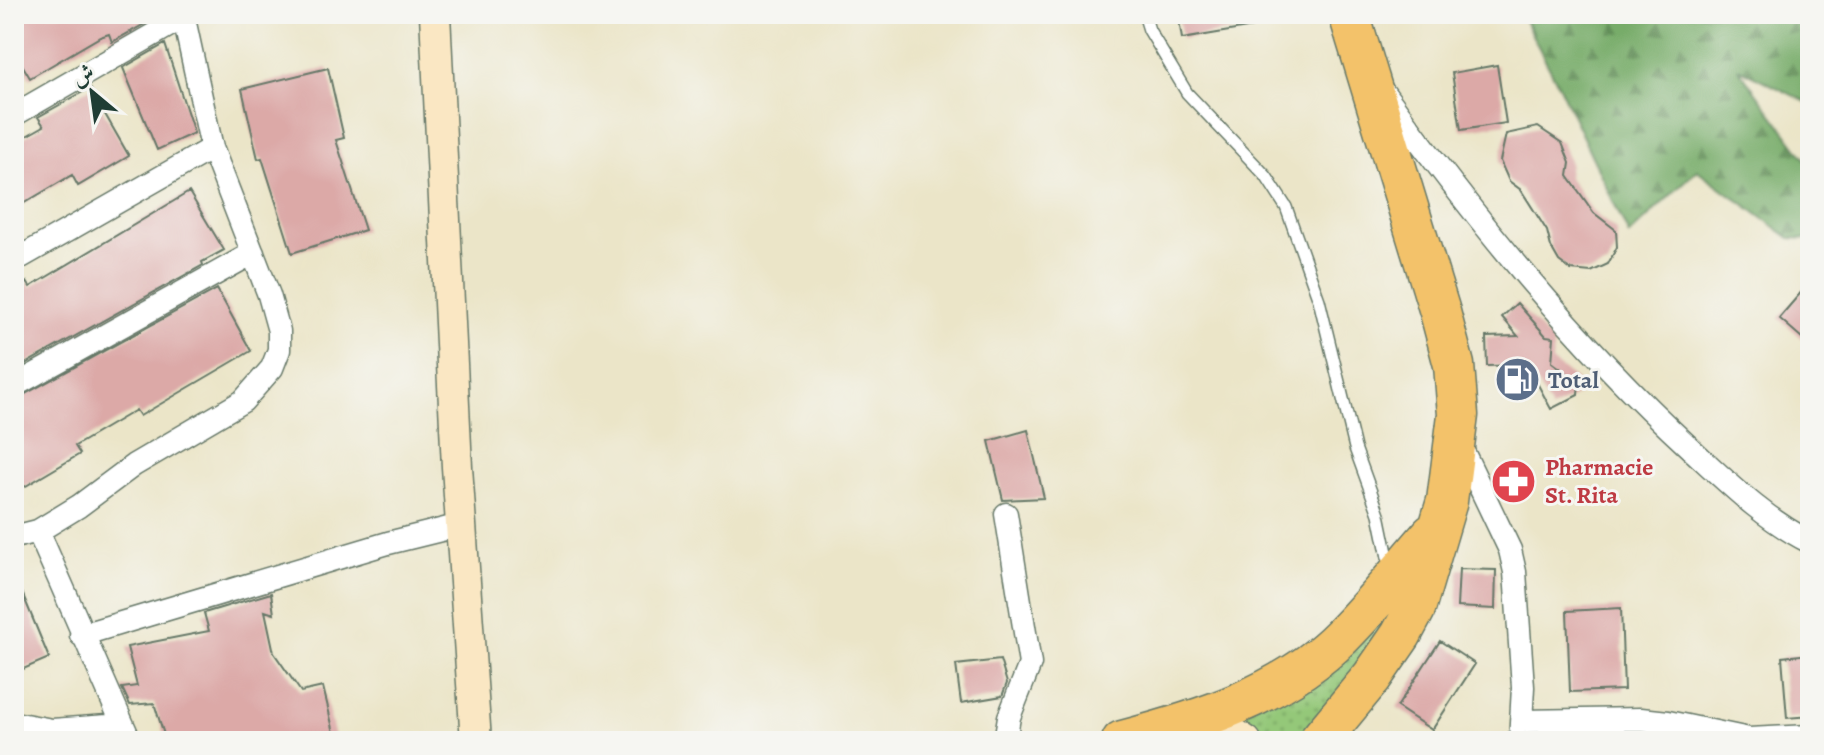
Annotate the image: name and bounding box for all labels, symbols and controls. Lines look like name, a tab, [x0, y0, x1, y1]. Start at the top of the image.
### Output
north arrow	[52, 52, 132, 132]
text: ش	[66, 57, 100, 94]
fuel station icon: Total	[1493, 356, 1541, 404]
place label: Total	[1548, 364, 1599, 396]
place label: Pharmacie St. Rita	[1545, 451, 1653, 511]
pharmacy icon: Pharmacie St. Rita	[1490, 457, 1538, 505]

